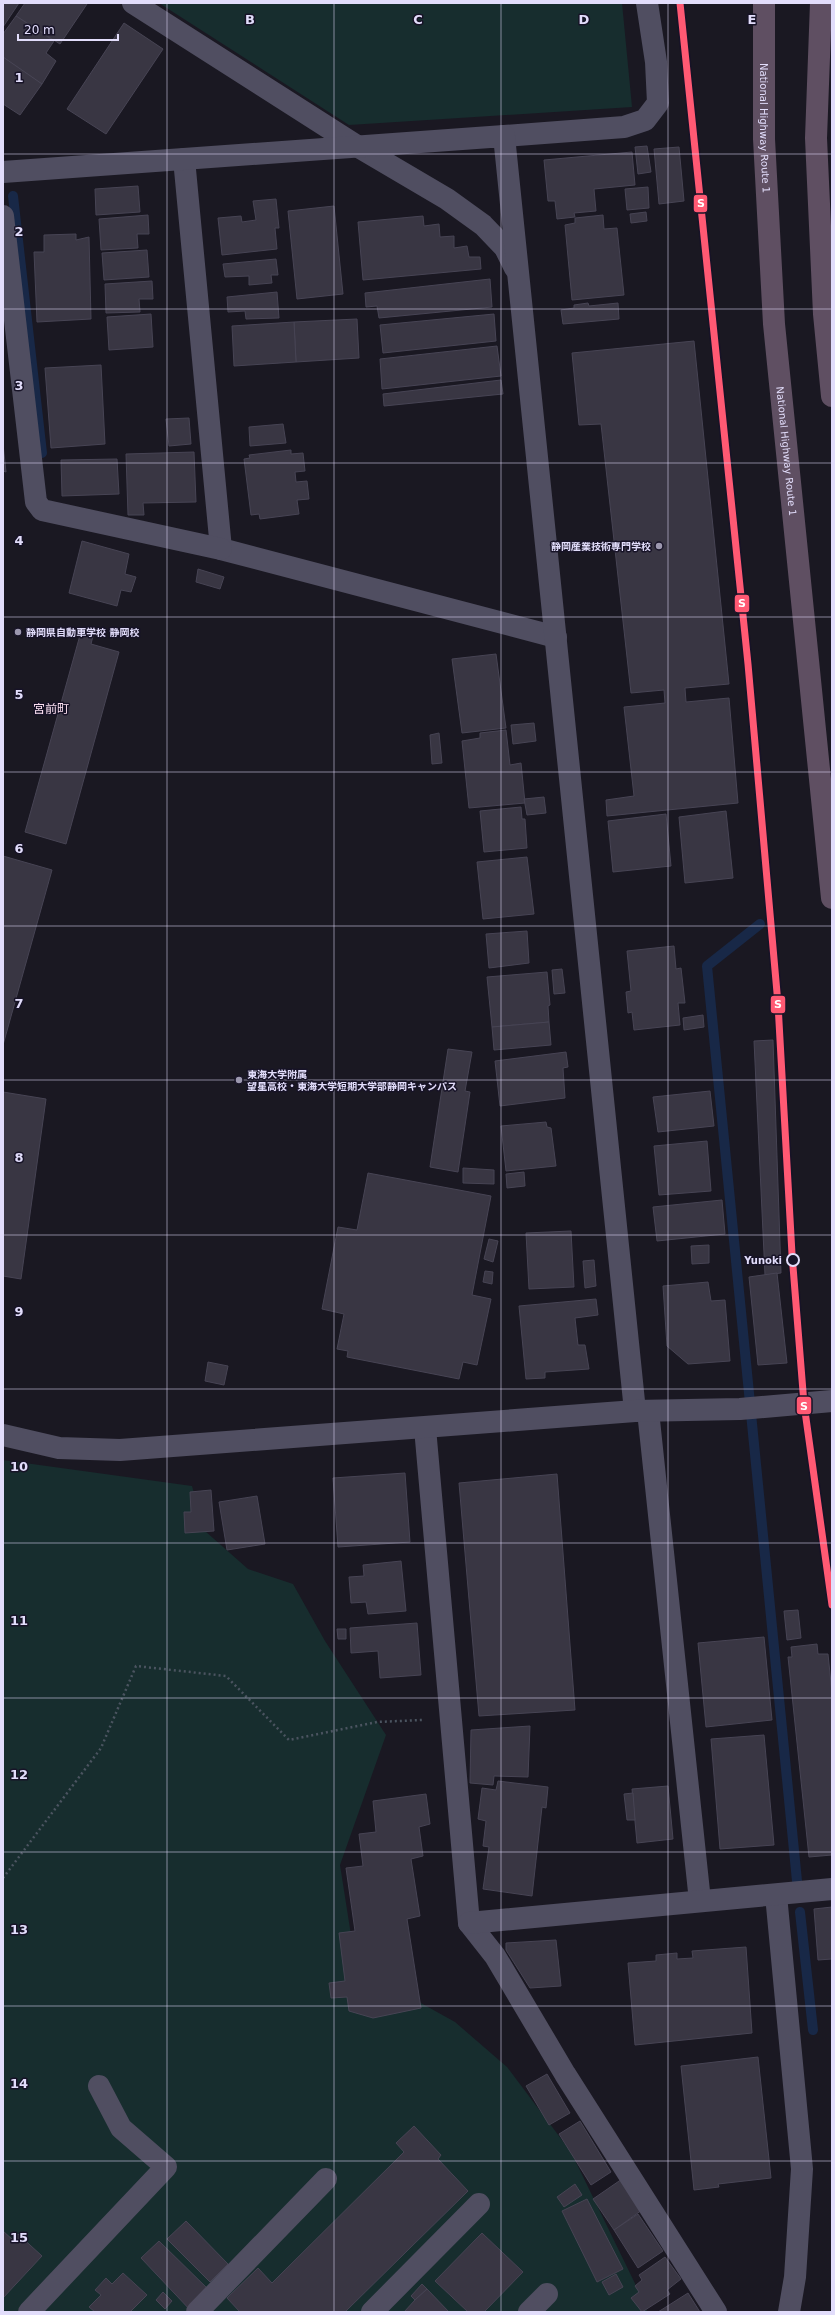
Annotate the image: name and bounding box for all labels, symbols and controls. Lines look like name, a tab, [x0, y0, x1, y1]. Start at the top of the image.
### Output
text: B	[245, 12, 255, 27]
text: C	[413, 12, 423, 27]
text: D	[579, 12, 590, 27]
text: E	[748, 12, 756, 27]
scale bar	[18, 16, 118, 42]
text: 20 m	[24, 23, 55, 37]
street label: National Highway Route 1	[758, 63, 772, 193]
text: 1	[14, 70, 24, 85]
line badge: S	[693, 194, 708, 213]
text: S	[697, 197, 705, 210]
text: 2	[14, 224, 24, 239]
text: 3	[14, 378, 24, 393]
street label: National Highway Route 1	[774, 386, 798, 516]
text: 4	[14, 533, 24, 548]
place label: 静岡産業技術専門学校	[551, 541, 651, 552]
marker: 静岡産業技術専門学校	[654, 541, 664, 551]
line badge: S	[734, 594, 750, 613]
text: S	[738, 597, 746, 610]
marker: 静岡県自動車学校 静岡校	[13, 627, 23, 637]
place label: 静岡県自動車学校 静岡校	[26, 627, 139, 638]
text: 5	[14, 687, 24, 702]
district label: 宮前町	[33, 702, 69, 716]
text: 6	[14, 841, 24, 856]
line badge: S	[770, 995, 786, 1014]
text: 7	[14, 996, 24, 1011]
text: S	[774, 998, 782, 1011]
place label: 東海大学附属 望星高校・東海大学短期大学部静岡キャンパス	[247, 1069, 457, 1092]
marker: 東海大学附属 望星高校・東海大学短期大学部静岡キャンパス	[234, 1075, 244, 1085]
text: 8	[14, 1150, 24, 1165]
marker: Yunoki	[786, 1253, 800, 1267]
place label: Yunoki	[743, 1255, 782, 1266]
text: 9	[14, 1304, 24, 1319]
line badge: S	[796, 1396, 812, 1415]
text: S	[800, 1400, 808, 1413]
text: 10	[10, 1459, 28, 1474]
text: 11	[10, 1613, 28, 1628]
text: 12	[10, 1767, 28, 1782]
text: 13	[10, 1922, 28, 1937]
text: 14	[10, 2076, 28, 2091]
text: 15	[10, 2230, 28, 2245]

